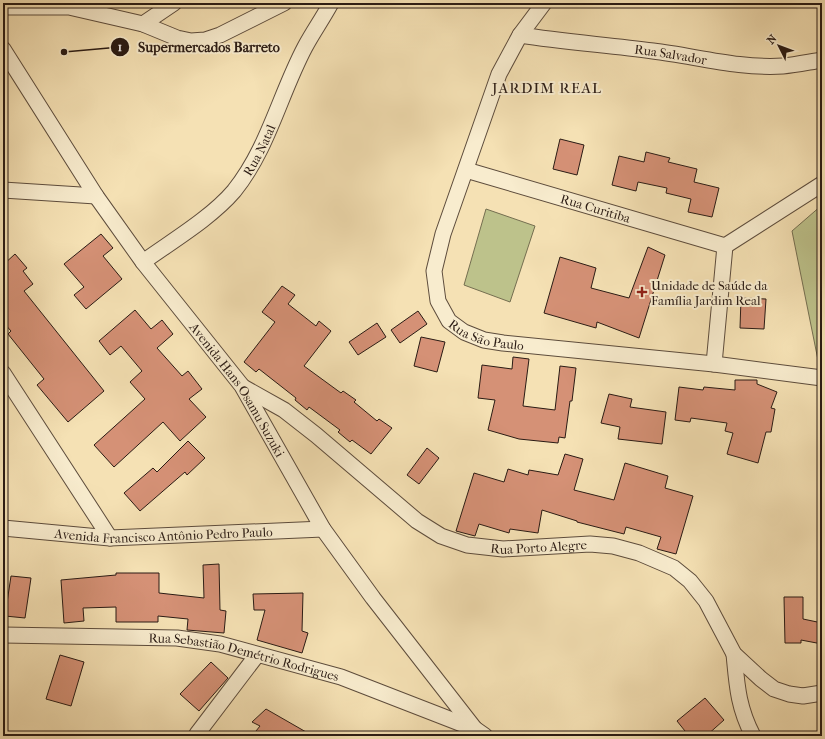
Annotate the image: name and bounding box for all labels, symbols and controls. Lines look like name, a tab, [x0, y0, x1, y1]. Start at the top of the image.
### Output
north arrow	[759, 26, 799, 66]
text: N	[764, 32, 780, 47]
callout: Supermercados Barreto	[110, 34, 288, 60]
text: Supermercados Barreto	[138, 39, 280, 56]
text: 1	[118, 40, 122, 54]
street label: Rua Salvador	[634, 41, 709, 67]
district label: JARDIM REAL	[491, 79, 602, 97]
street label: Rua Natal	[240, 122, 278, 178]
street label: Rua Curitiba	[559, 191, 633, 226]
place label: Unidade de Saúde da Família Jardim Real	[651, 278, 768, 308]
marker: Unidade de Saúde da Família Jardim Real	[636, 286, 648, 298]
street label: Rua São Paulo	[446, 316, 525, 353]
street label: Avenida Hans Osamu Suzuki	[186, 319, 288, 459]
street label: Avenida Francisco Antônio Pedro Paulo	[53, 524, 273, 546]
street label: Rua Porto Alegre	[490, 537, 588, 557]
street label: Rua Sebastião Demétrio Rodrigues	[148, 630, 341, 684]

